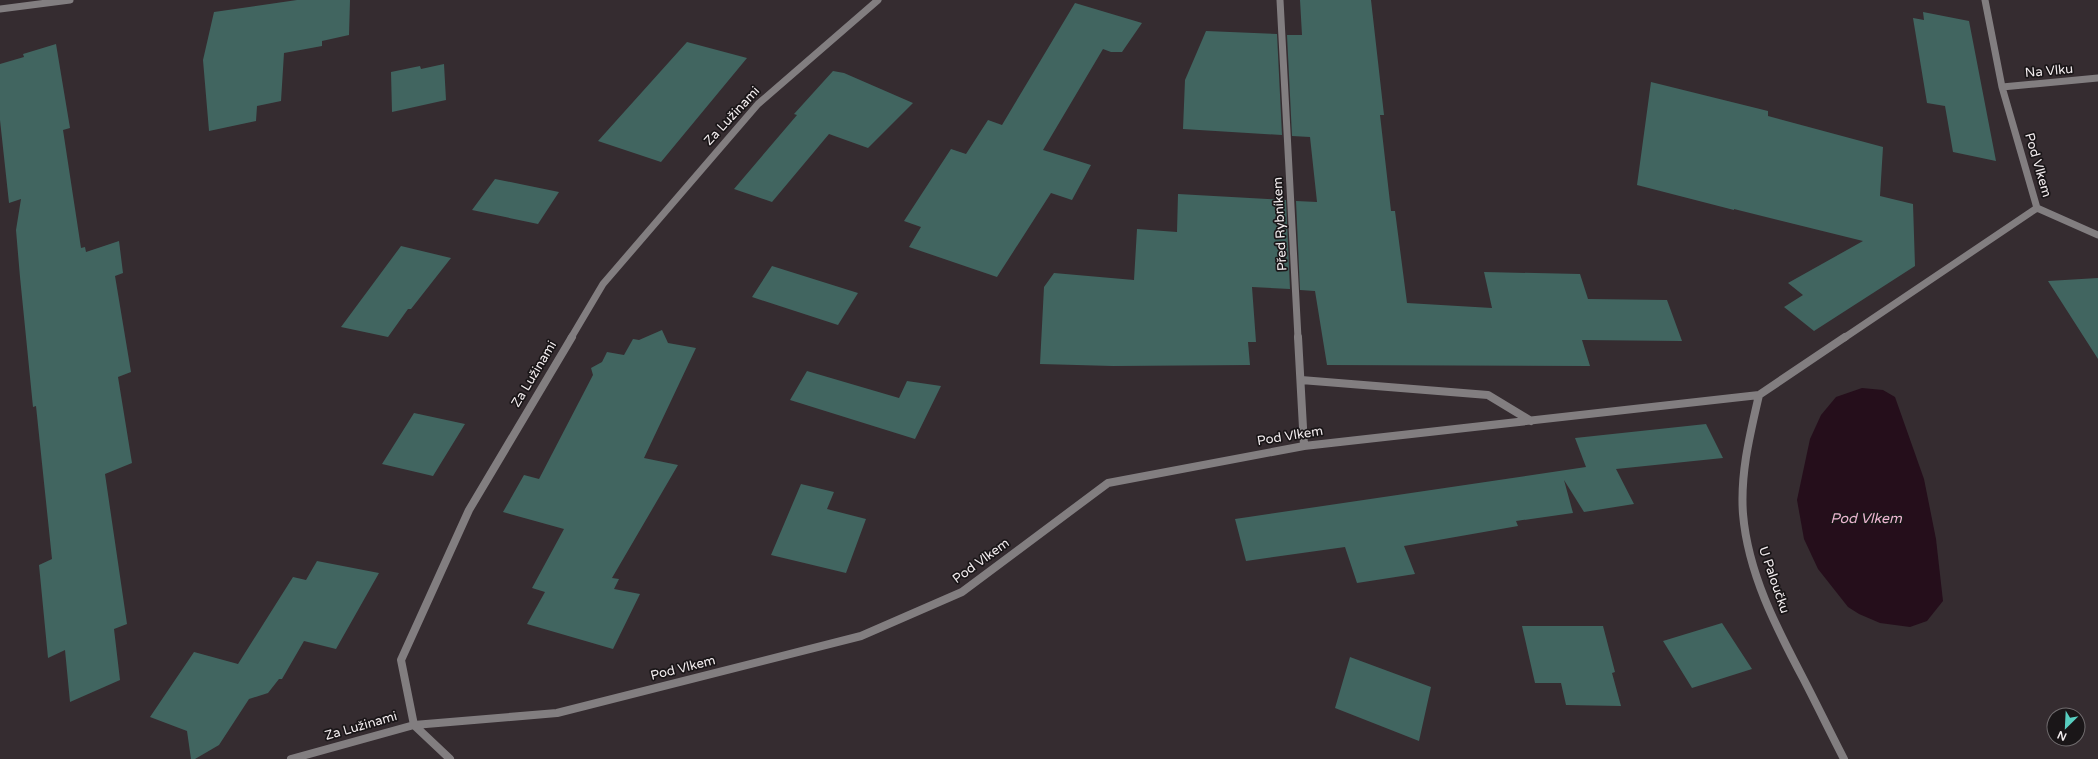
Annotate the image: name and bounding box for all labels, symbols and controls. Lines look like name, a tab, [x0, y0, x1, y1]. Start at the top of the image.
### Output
street label: Na Vlku	[2024, 61, 2074, 81]
street label: Za Lužinami	[701, 83, 763, 149]
street label: Pod Vlkem	[2021, 131, 2055, 199]
street label: Před Rybníkem	[1270, 177, 1290, 271]
street label: Za Lužinami	[508, 338, 560, 410]
street label: Pod Vlkem	[1256, 423, 1324, 449]
water label: Pod Vlkem	[1830, 510, 1903, 527]
street label: Pod Vlkem	[949, 535, 1013, 587]
street label: U Paloučku	[1755, 544, 1793, 616]
street label: Pod Vlkem	[649, 652, 717, 684]
north arrow	[2046, 707, 2086, 747]
street label: Za Lužinami	[323, 708, 399, 744]
text: N	[2055, 728, 2069, 743]

